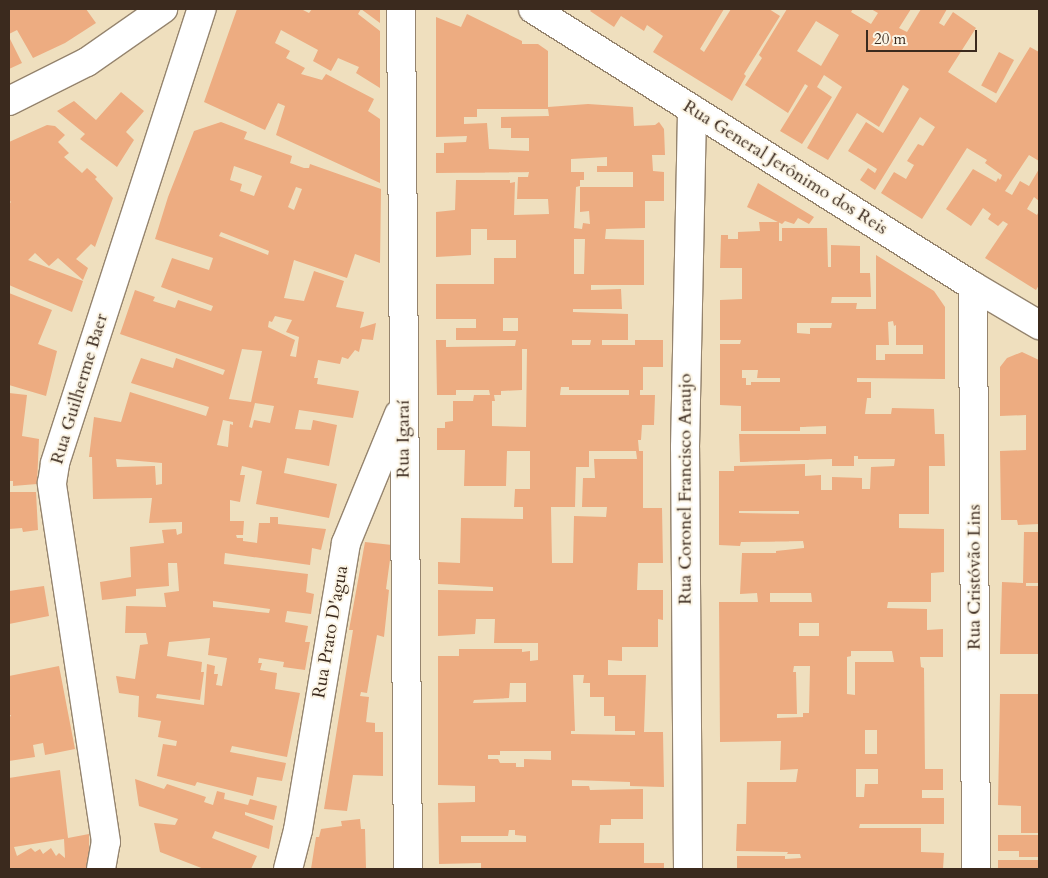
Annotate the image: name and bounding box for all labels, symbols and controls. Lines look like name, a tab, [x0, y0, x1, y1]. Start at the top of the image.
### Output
scale bar	[868, 20, 979, 52]
text: 20 m	[874, 29, 906, 49]
street label: Rua General Jerônimo dos Reis	[679, 96, 891, 240]
street label: Rua Guilherme Baer	[47, 311, 113, 467]
street label: Rua Coronel Francisco Araujo	[675, 373, 697, 605]
street label: Rua Igaraí	[393, 400, 415, 478]
street label: Rua Cristóvão Lins	[964, 504, 986, 650]
street label: Rua Prato D'agua	[309, 564, 353, 700]

